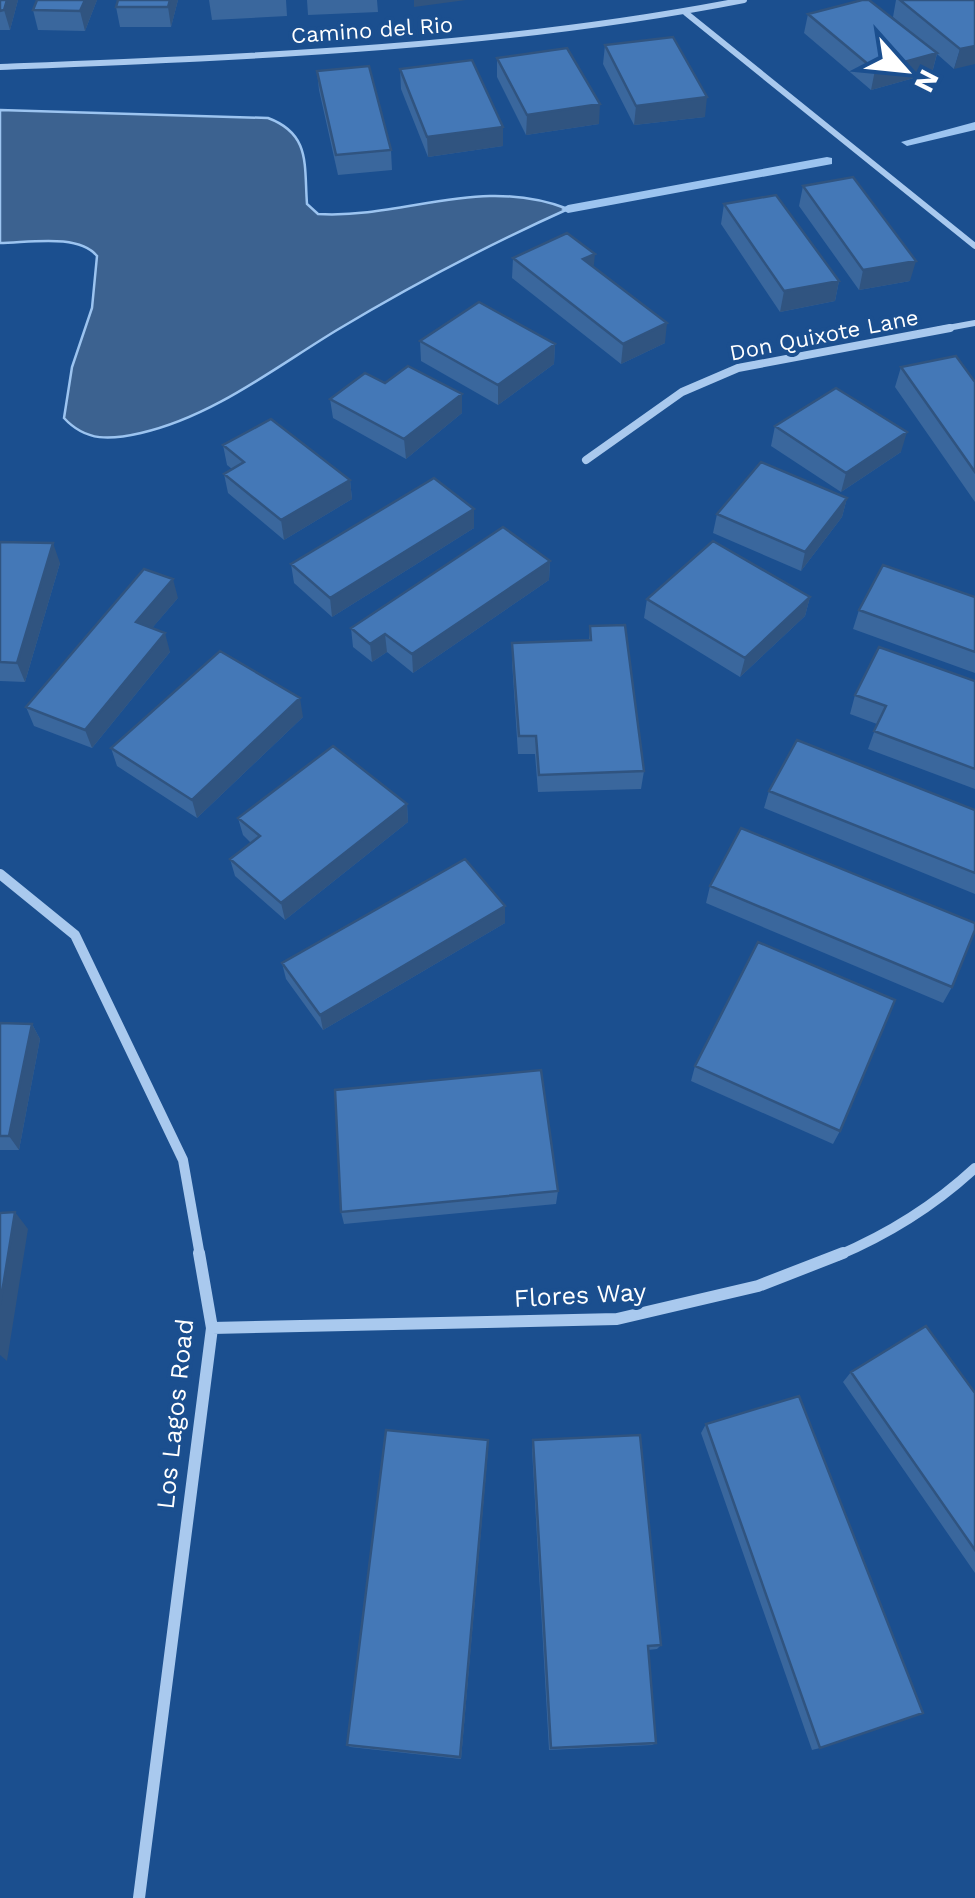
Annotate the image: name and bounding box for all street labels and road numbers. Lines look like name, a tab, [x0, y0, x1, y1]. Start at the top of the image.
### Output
street label: Camino del Rio	[290, 12, 454, 48]
street label: Don Quixote Lane	[728, 304, 920, 366]
street label: Flores Way	[513, 1277, 647, 1313]
street label: Los Lagos Road	[151, 1317, 199, 1511]

